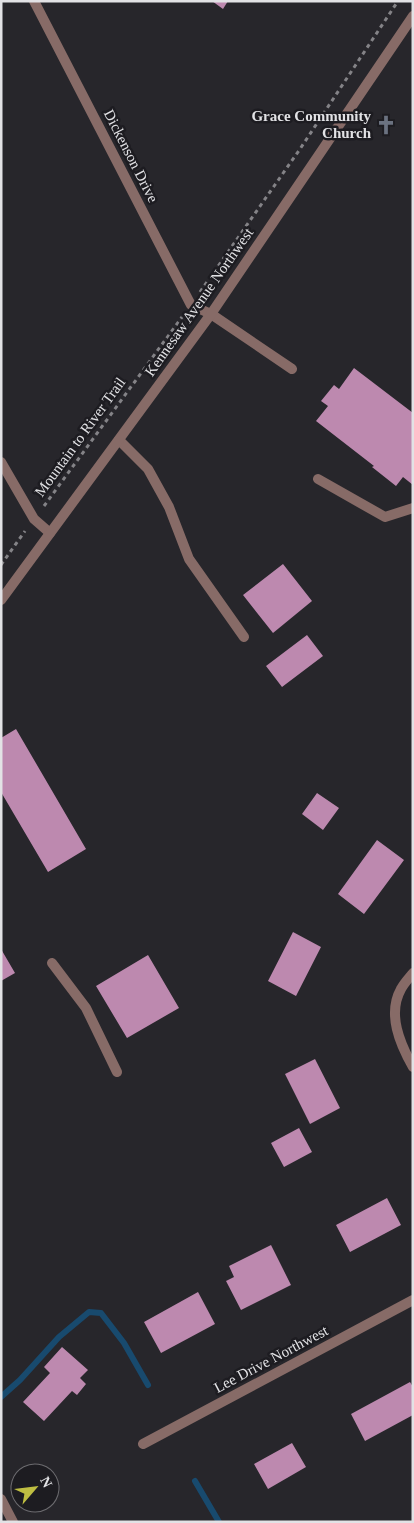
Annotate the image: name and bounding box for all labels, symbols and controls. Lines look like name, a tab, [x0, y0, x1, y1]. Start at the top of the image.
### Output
street label: Dickenson Drive	[101, 107, 161, 205]
place label: Grace Community Church	[251, 108, 372, 141]
church icon: Grace Community Church	[375, 114, 397, 136]
street label: Kennesaw Avenue Northwest	[142, 224, 257, 379]
street label: Mountain to River Trail	[32, 374, 128, 500]
street label: Lee Drive Northwest	[211, 1322, 331, 1396]
north arrow	[10, 1463, 60, 1513]
text: N	[37, 1474, 55, 1490]

